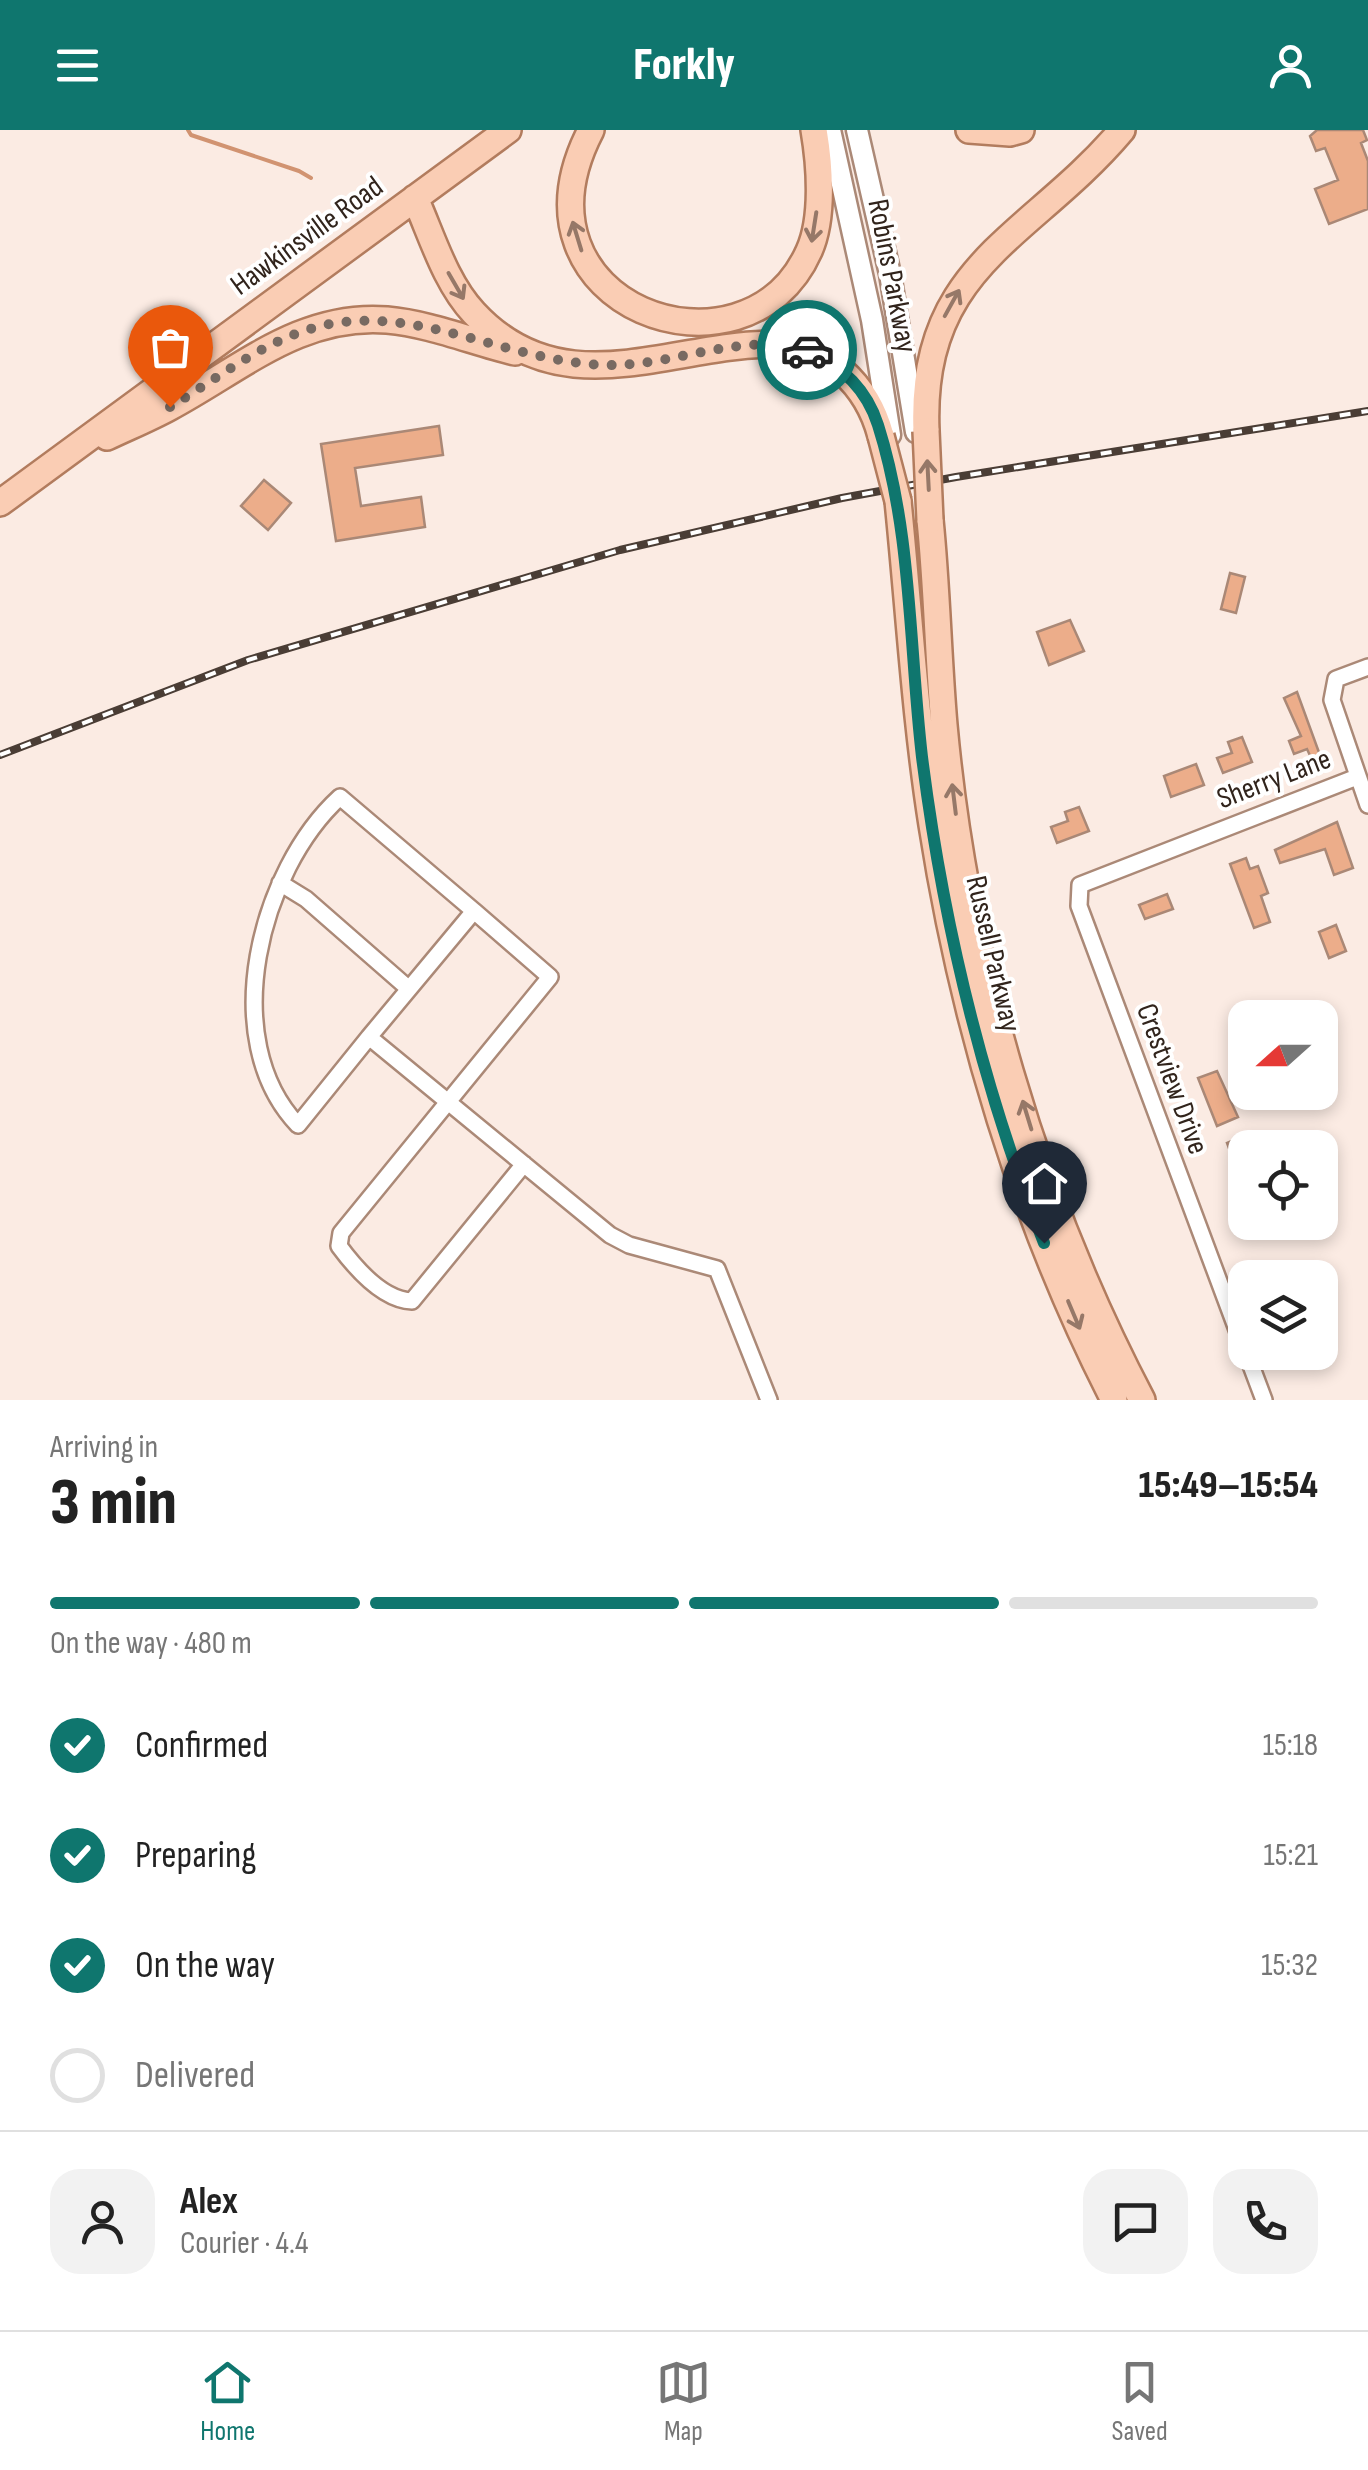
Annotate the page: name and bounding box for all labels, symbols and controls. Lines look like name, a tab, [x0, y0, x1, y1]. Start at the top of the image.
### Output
icon: menu	[50, 38, 105, 93]
text: Forkly	[633, 38, 735, 93]
icon: person	[1263, 38, 1318, 93]
street label: Hawkinsville Road	[224, 169, 390, 303]
street label: Robins Parkway	[859, 196, 925, 356]
one-way arrow	[804, 210, 823, 243]
one-way arrow	[566, 220, 584, 252]
one-way arrow	[446, 271, 466, 300]
one-way arrow	[942, 289, 962, 319]
courier	[757, 300, 857, 400]
pin	[128, 305, 213, 408]
icon: bag	[143, 320, 198, 375]
icon: car	[780, 323, 835, 378]
one-way arrow	[918, 460, 937, 492]
street label: Sherry Lane	[1212, 741, 1336, 817]
one-way arrow	[944, 783, 963, 816]
street label: Russell Parkway	[958, 873, 1029, 1036]
street label: Crestview Drive	[1128, 999, 1216, 1159]
north arrow	[1228, 1000, 1338, 1110]
map controls	[1228, 1000, 1338, 1370]
one-way arrow	[1016, 1100, 1034, 1132]
button: locate	[1228, 1130, 1338, 1240]
pin	[1002, 1141, 1087, 1244]
icon: home	[1017, 1156, 1072, 1211]
button: layers	[1228, 1260, 1338, 1370]
one-way arrow	[1066, 1299, 1084, 1330]
text: Arriving in	[50, 1428, 158, 1467]
text: 15:49–15:54	[1139, 1463, 1318, 1508]
text: 3 min	[50, 1465, 177, 1543]
text: On the way · 480 m	[50, 1624, 252, 1663]
icon: check	[50, 1718, 105, 1773]
text: Confirmed	[135, 1723, 268, 1768]
text: 15:18	[1263, 1726, 1318, 1765]
icon: check	[50, 1828, 105, 1883]
text: Preparing	[135, 1833, 256, 1878]
text: 15:21	[1263, 1836, 1318, 1875]
icon: check	[50, 1938, 105, 1993]
text: On the way	[135, 1943, 275, 1988]
text: 15:32	[1261, 1946, 1318, 1985]
text: Delivered	[135, 2053, 255, 2098]
button: person	[50, 2169, 155, 2274]
button: chat	[1083, 2169, 1188, 2274]
button: phone	[1213, 2169, 1318, 2274]
text: Alex	[180, 2179, 238, 2224]
text: Courier · 4.4	[180, 2224, 308, 2263]
tab: Home	[200, 2355, 255, 2448]
tab: Map	[656, 2355, 711, 2448]
tab: Saved	[1112, 2355, 1168, 2448]

